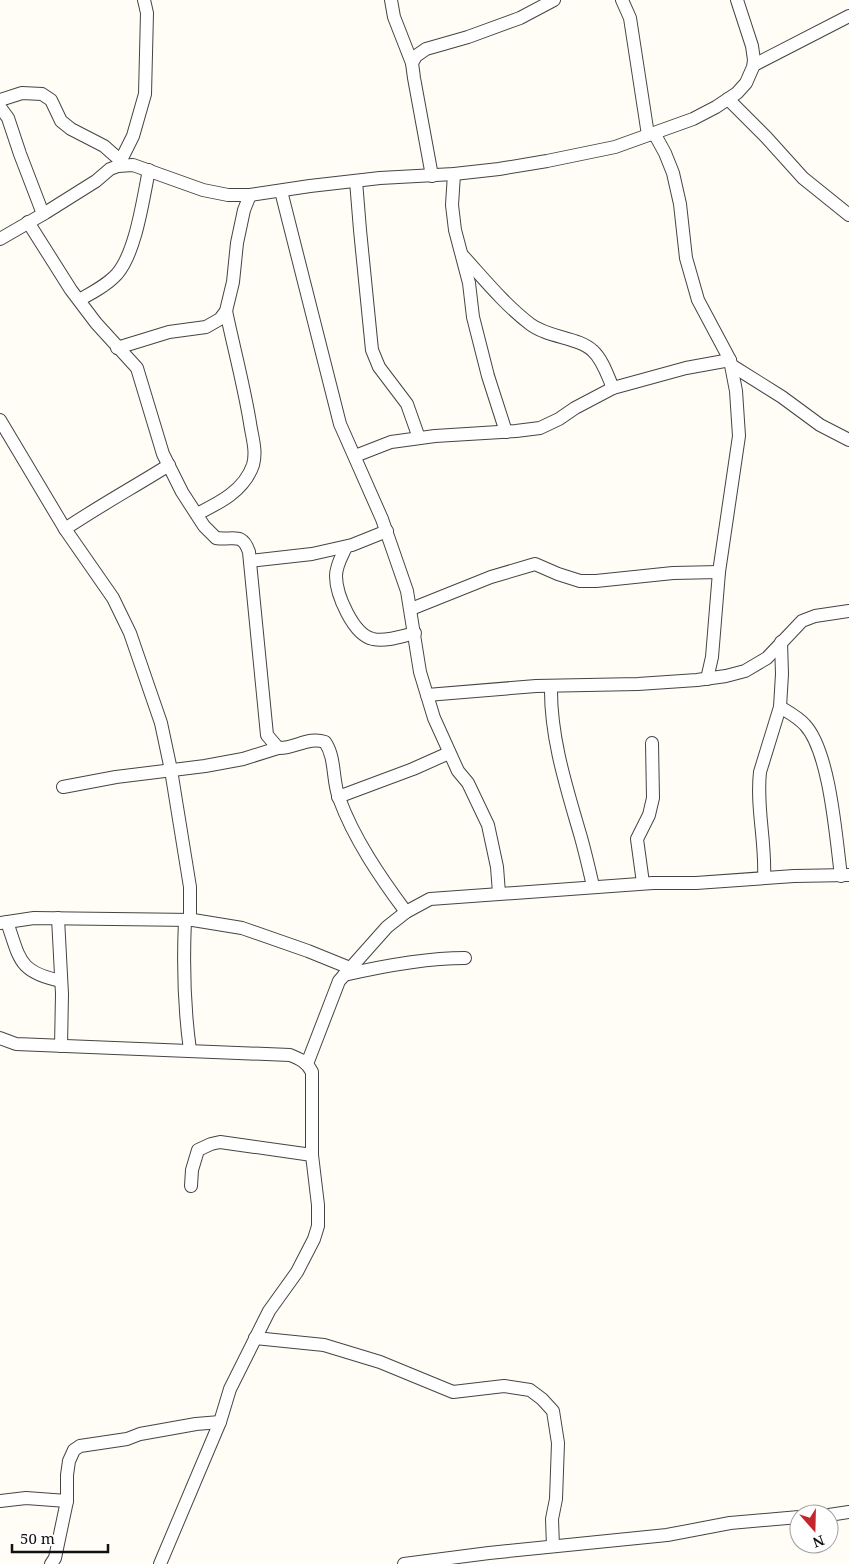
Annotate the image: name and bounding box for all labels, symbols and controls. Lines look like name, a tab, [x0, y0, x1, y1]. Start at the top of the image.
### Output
north arrow	[789, 1504, 839, 1554]
scale bar	[12, 1522, 109, 1554]
text: 50 m	[20, 1528, 55, 1548]
text: N	[810, 1531, 827, 1553]

